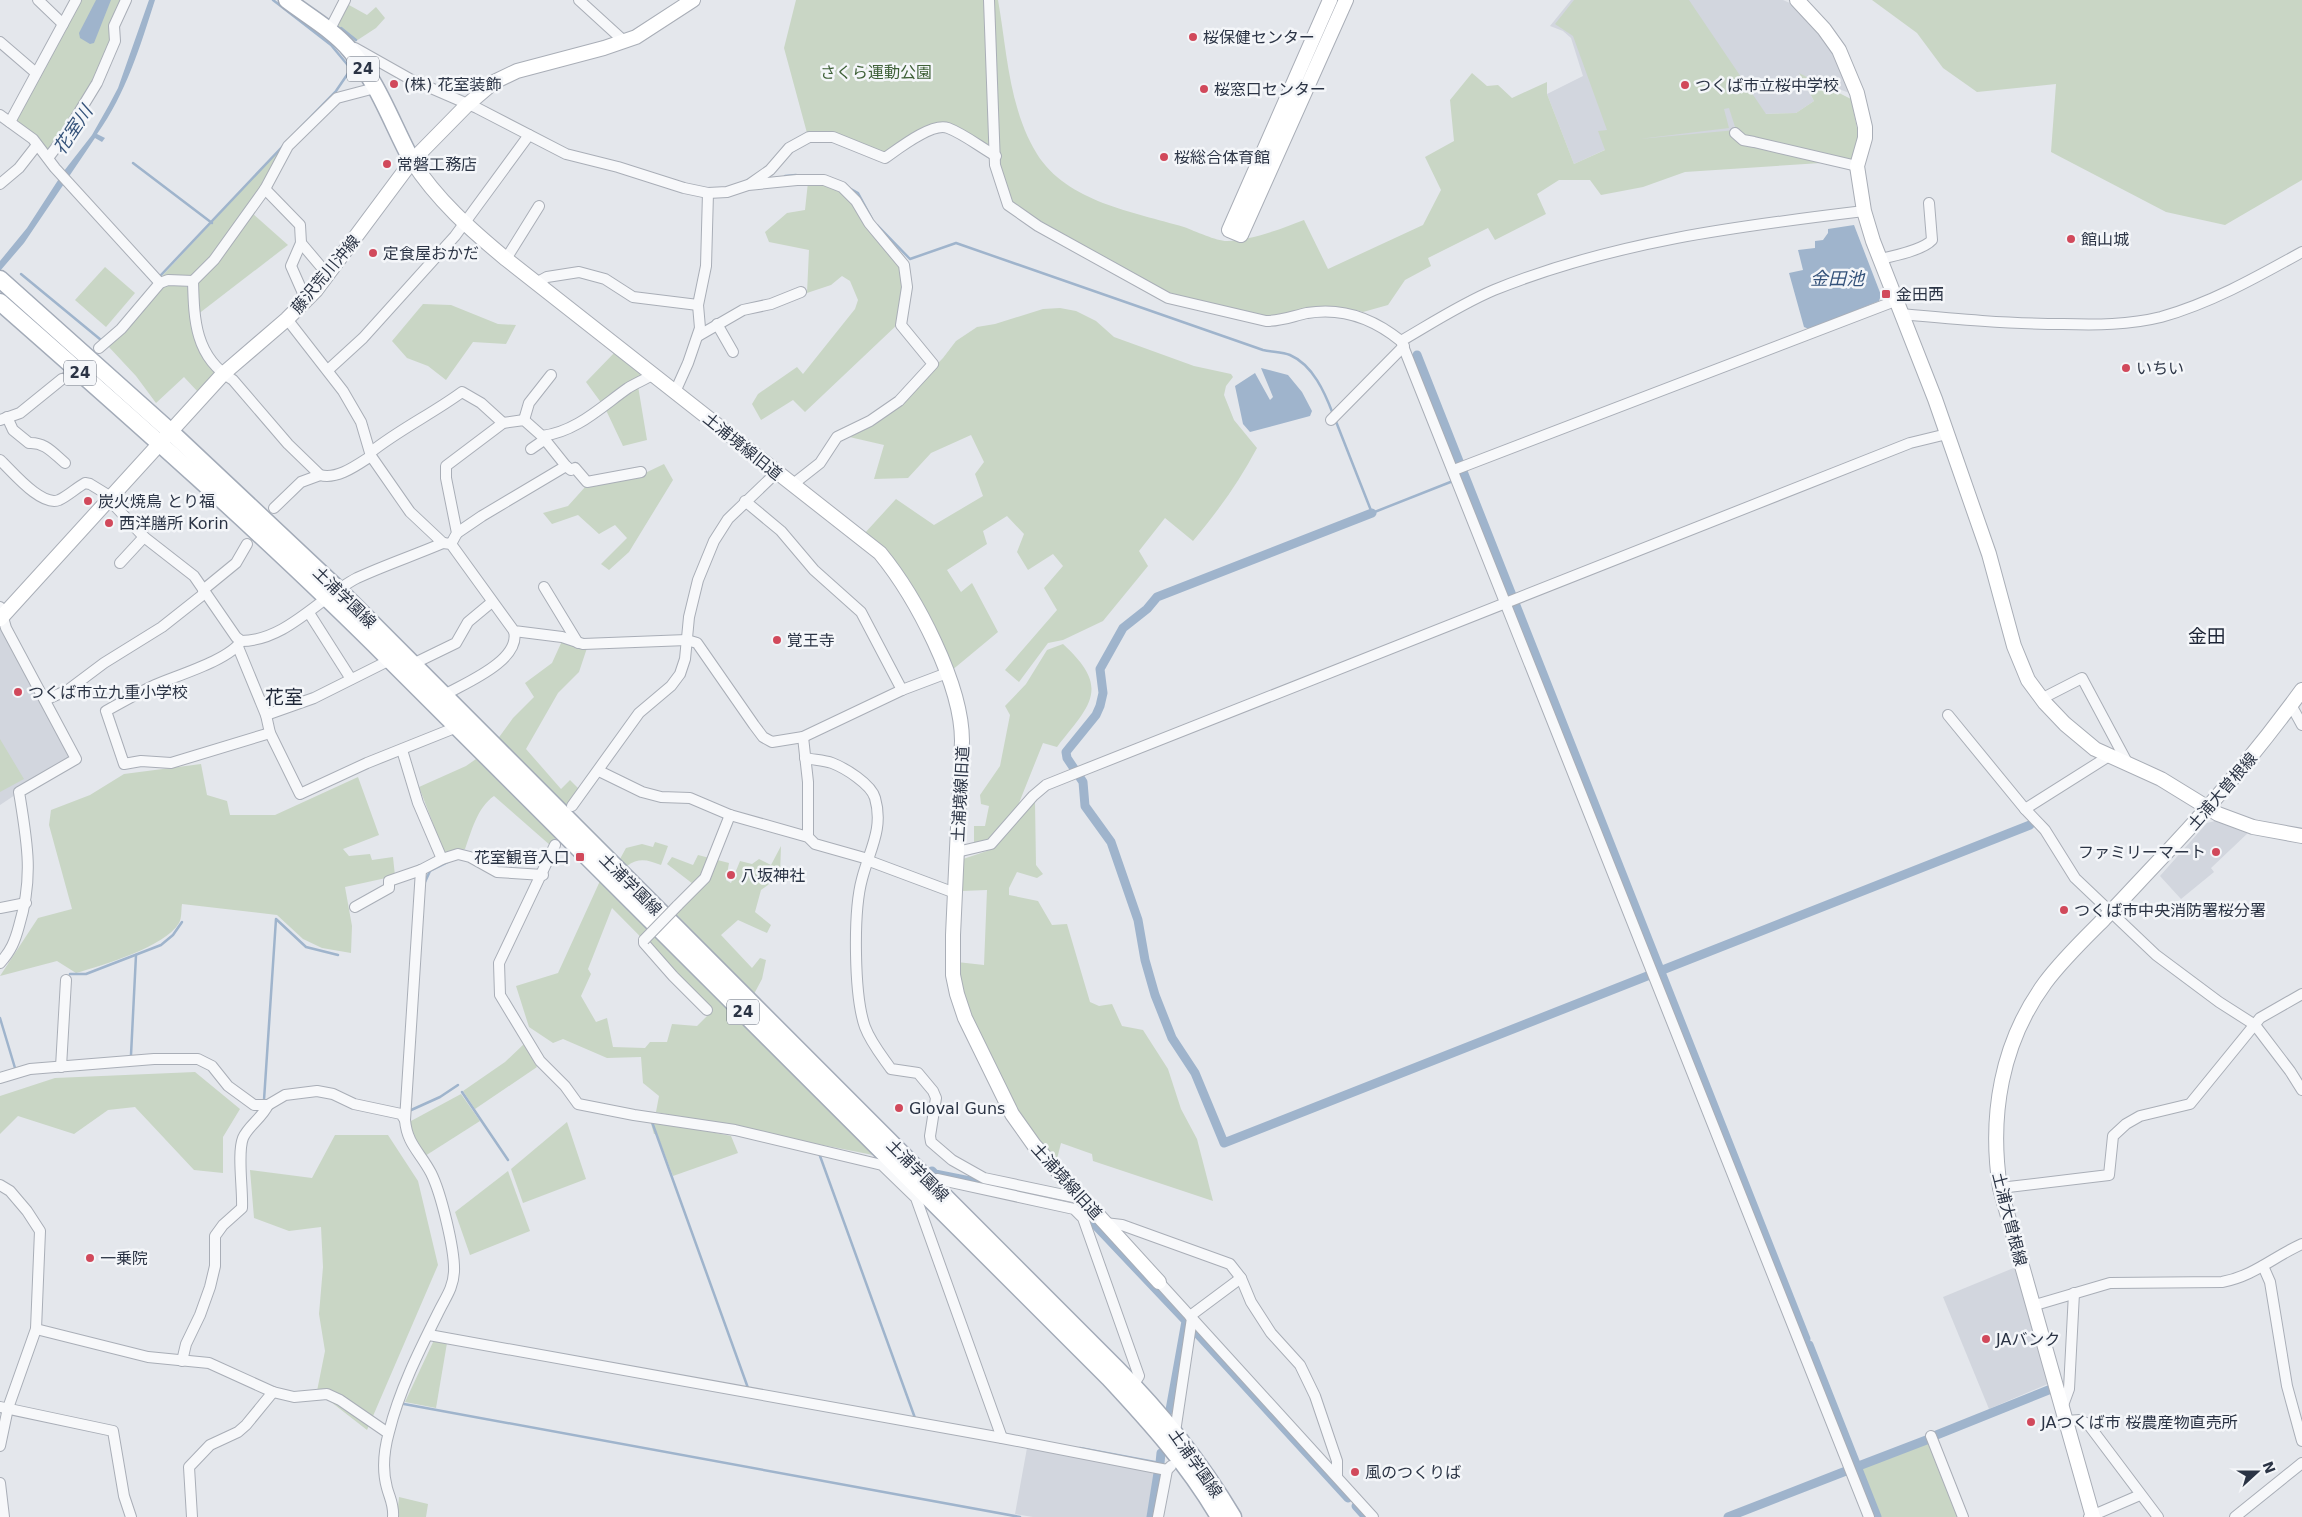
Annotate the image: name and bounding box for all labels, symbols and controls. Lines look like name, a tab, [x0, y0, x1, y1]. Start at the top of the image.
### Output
place label: 桜保健センター	[1203, 28, 1315, 47]
marker: 桜保健センター	[1187, 31, 1199, 43]
road number: 24	[347, 56, 379, 82]
park label: さくら運動公園	[820, 63, 932, 82]
place label: (株) 花室装飾	[404, 75, 502, 94]
place label: つくば市立桜中学校	[1695, 76, 1839, 95]
marker: (株) 花室装飾	[388, 78, 400, 90]
marker: つくば市立桜中学校	[1679, 79, 1691, 91]
place label: 桜窓口センター	[1214, 80, 1326, 99]
marker: 桜窓口センター	[1198, 83, 1210, 95]
water label: 花室川	[49, 100, 98, 158]
place label: 桜総合体育館	[1174, 148, 1270, 167]
marker: 桜総合体育館	[1158, 151, 1170, 163]
place label: 常磐工務店	[397, 155, 477, 174]
marker: 常磐工務店	[381, 158, 393, 170]
place label: 館山城	[2081, 230, 2129, 249]
street label: 藤沢荒川沖線	[287, 231, 364, 317]
marker: 館山城	[2065, 233, 2077, 245]
place label: 定食屋おかだ	[383, 244, 479, 263]
marker: 定食屋おかだ	[367, 247, 379, 259]
water label: 金田池	[1810, 268, 1866, 289]
place label: 金田西	[1896, 285, 1944, 304]
marker: 金田西	[1880, 288, 1892, 300]
place label: いちい	[2136, 359, 2184, 378]
road number: 24	[64, 360, 96, 386]
marker: いちい	[2120, 362, 2132, 374]
street label: 土浦境線旧道	[699, 409, 786, 484]
place label: 炭火焼鳥 とり福	[98, 492, 215, 511]
marker: 炭火焼鳥 とり福	[82, 495, 94, 507]
place label: 西洋膳所 Korin	[119, 514, 229, 533]
marker: 西洋膳所 Korin	[103, 517, 115, 529]
street label: 土浦学園線	[309, 563, 380, 632]
district label: 金田	[2188, 625, 2226, 647]
place label: 覚王寺	[787, 631, 835, 650]
marker: 覚王寺	[771, 634, 783, 646]
place label: つくば市立九重小学校	[28, 683, 188, 702]
marker: つくば市立九重小学校	[12, 686, 24, 698]
district label: 花室	[265, 686, 303, 708]
street label: 土浦境線旧道	[948, 746, 972, 842]
street label: 土浦大曽根線	[2184, 749, 2261, 834]
place label: ファミリーマート	[2078, 843, 2206, 862]
marker: ファミリーマート	[2210, 846, 2222, 858]
place label: 花室観音入口	[474, 848, 570, 867]
street label: 土浦学園線	[596, 849, 666, 919]
marker: 花室観音入口	[574, 851, 586, 863]
place label: 八坂神社	[741, 866, 805, 885]
marker: 八坂神社	[725, 869, 737, 881]
place label: つくば市中央消防署桜分署	[2074, 901, 2266, 920]
marker: つくば市中央消防署桜分署	[2058, 904, 2070, 916]
road number: 24	[727, 1000, 759, 1024]
place label: Gloval Guns	[909, 1099, 1005, 1118]
marker: Gloval Guns	[893, 1102, 905, 1114]
street label: 土浦学園線	[883, 1135, 953, 1205]
street label: 土浦境線旧道	[1027, 1139, 1106, 1223]
street label: 土浦大曽根線	[1989, 1170, 2030, 1268]
place label: 一乗院	[100, 1249, 148, 1268]
marker: 一乗院	[84, 1252, 96, 1264]
place label: JAバンク	[1995, 1330, 2060, 1349]
marker: JAバンク	[1980, 1333, 1992, 1345]
place label: JAつくば市 桜農産物直売所	[2040, 1413, 2237, 1432]
marker: JAつくば市 桜農産物直売所	[2025, 1416, 2037, 1428]
street label: 土浦学園線	[1165, 1425, 1226, 1502]
north arrow	[2232, 1447, 2282, 1497]
text: N	[2260, 1459, 2279, 1476]
place label: 風のつくりば	[1365, 1463, 1461, 1482]
marker: 風のつくりば	[1349, 1466, 1361, 1478]

